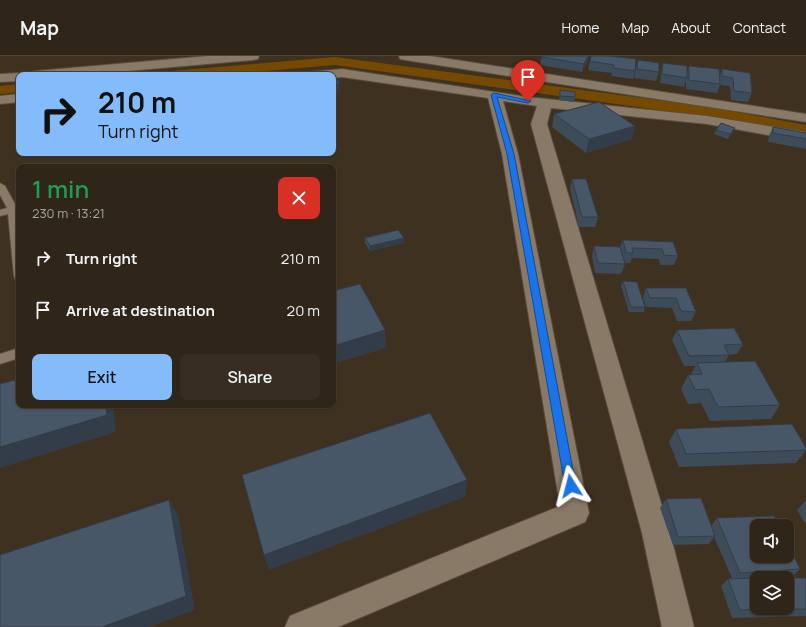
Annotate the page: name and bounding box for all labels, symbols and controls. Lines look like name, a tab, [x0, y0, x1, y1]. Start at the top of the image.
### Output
text: Map	[20, 15, 59, 41]
text: Home	[562, 18, 599, 37]
text: Map	[621, 18, 649, 37]
text: About	[671, 18, 711, 37]
text: Contact	[733, 18, 786, 37]
pin	[511, 60, 545, 101]
icon: arrive	[517, 66, 539, 88]
text: 210 m	[98, 83, 176, 121]
icon: right	[32, 88, 84, 140]
text: Turn right	[98, 119, 179, 143]
text: 1 min	[32, 172, 89, 205]
button: close	[278, 177, 320, 219]
text: 230 m · 13:21	[32, 204, 105, 222]
icon: right	[32, 247, 54, 269]
text: Turn right	[66, 248, 137, 269]
text: 210 m	[281, 248, 320, 269]
icon: arrive	[32, 299, 54, 321]
text: Arrive at destination	[66, 300, 215, 321]
text: 20 m	[287, 300, 320, 321]
button: Exit	[32, 354, 172, 400]
button: Share	[180, 354, 320, 400]
position arrow	[550, 465, 592, 507]
map controls	[750, 519, 794, 615]
button: sound	[750, 519, 794, 563]
button: layers	[750, 571, 794, 615]

